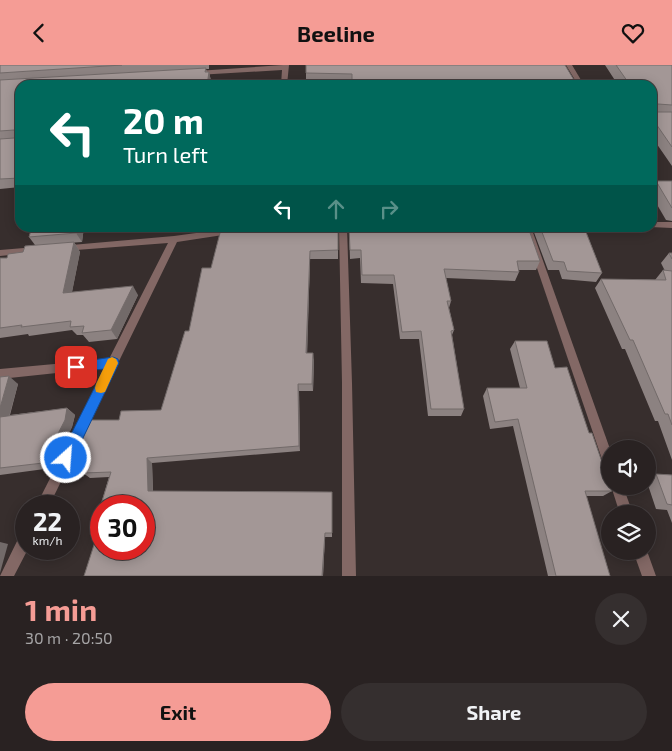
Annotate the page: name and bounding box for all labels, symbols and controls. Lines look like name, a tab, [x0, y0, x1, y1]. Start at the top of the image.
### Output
icon: back	[25, 19, 53, 47]
icon: heart	[619, 19, 647, 47]
text: Beeline	[297, 20, 375, 46]
text: 20 m	[123, 99, 204, 141]
icon: left	[40, 100, 105, 165]
text: Turn left	[123, 141, 208, 167]
icon: left	[269, 195, 297, 223]
icon: ahead	[322, 195, 350, 223]
icon: right	[375, 195, 403, 223]
pin	[55, 346, 97, 388]
icon: arrive	[62, 353, 90, 381]
position arrow	[39, 431, 91, 483]
map controls	[601, 440, 656, 560]
button: sound	[601, 440, 656, 495]
speed limit sign: 30	[90, 495, 155, 560]
button: layers	[601, 505, 656, 560]
text: 22	[33, 506, 62, 536]
text: km/h	[33, 533, 62, 547]
text: 1 min	[25, 591, 97, 627]
button: close	[595, 593, 647, 645]
text: 30 m · 20:50	[25, 628, 113, 647]
button: Exit	[25, 683, 331, 741]
button: Share	[341, 683, 647, 741]

